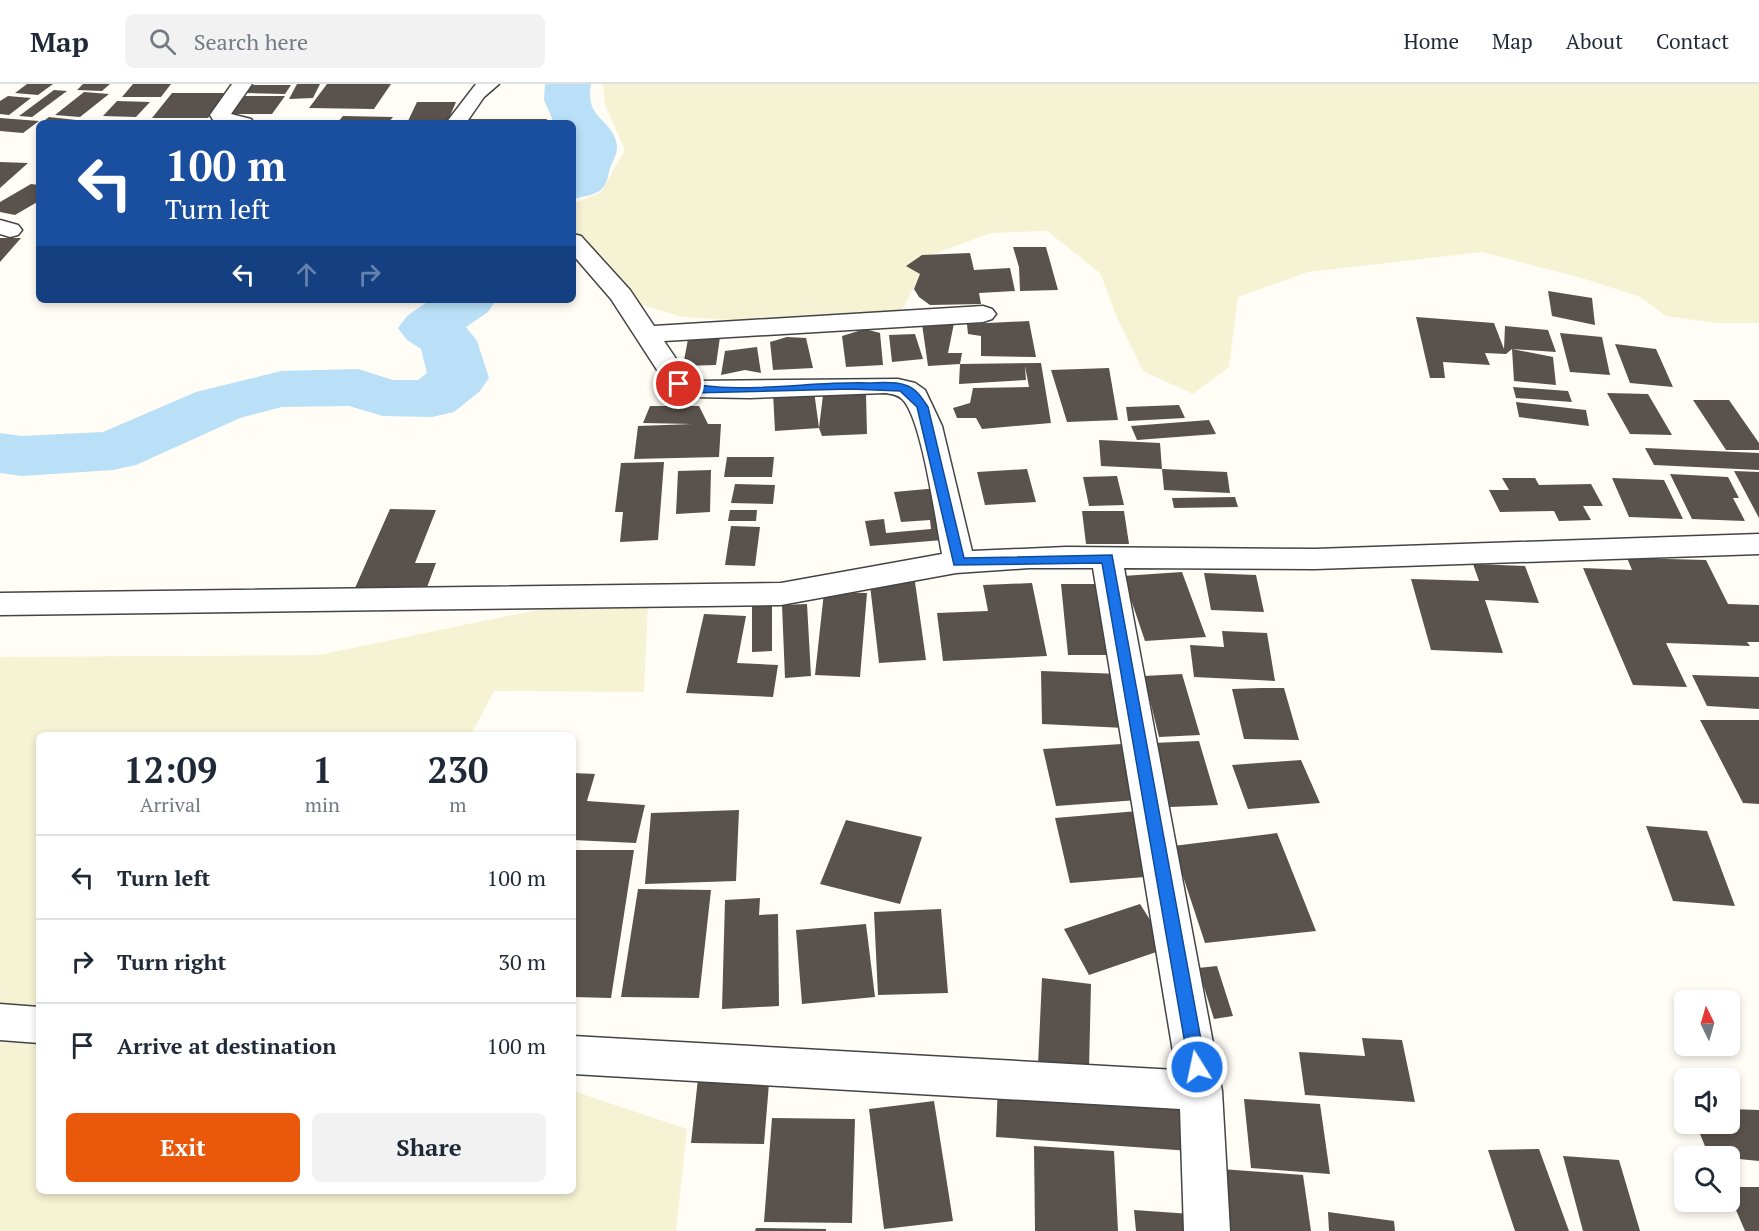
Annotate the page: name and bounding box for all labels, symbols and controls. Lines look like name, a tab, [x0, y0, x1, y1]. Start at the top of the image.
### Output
search box	[125, 14, 545, 68]
text: Map	[30, 23, 89, 60]
icon: search	[146, 25, 179, 58]
text: Search here	[194, 27, 308, 56]
text: Home	[1403, 27, 1459, 55]
text: Map	[1492, 27, 1533, 55]
text: About	[1566, 27, 1623, 55]
text: Contact	[1656, 27, 1729, 55]
text: 100 m	[165, 137, 286, 193]
icon: left	[66, 144, 144, 222]
text: Turn left	[165, 191, 270, 227]
icon: left	[227, 258, 260, 291]
icon: ahead	[290, 258, 323, 291]
icon: right	[353, 258, 386, 291]
pin	[653, 358, 704, 409]
icon: arrive	[662, 367, 695, 400]
text: 12:09	[124, 746, 217, 793]
text: 1	[312, 746, 333, 793]
text: 230	[427, 746, 488, 793]
text: Arrival	[140, 791, 201, 818]
text: min	[305, 791, 340, 818]
text: m	[449, 791, 467, 818]
icon: left	[66, 861, 99, 894]
text: Turn left	[117, 863, 210, 892]
text: 100 m	[486, 863, 546, 892]
icon: right	[66, 945, 99, 978]
text: Turn right	[117, 947, 226, 976]
text: 30 m	[498, 947, 546, 976]
north arrow	[1674, 990, 1740, 1056]
map controls	[1674, 990, 1740, 1212]
icon: arrive	[66, 1029, 99, 1062]
text: Arrive at destination	[117, 1031, 336, 1060]
text: 100 m	[486, 1031, 546, 1060]
position arrow	[1165, 1035, 1229, 1099]
button: sound	[1674, 1068, 1740, 1134]
button: Exit	[66, 1113, 300, 1182]
button: Share	[312, 1113, 546, 1182]
button: search	[1674, 1146, 1740, 1212]

